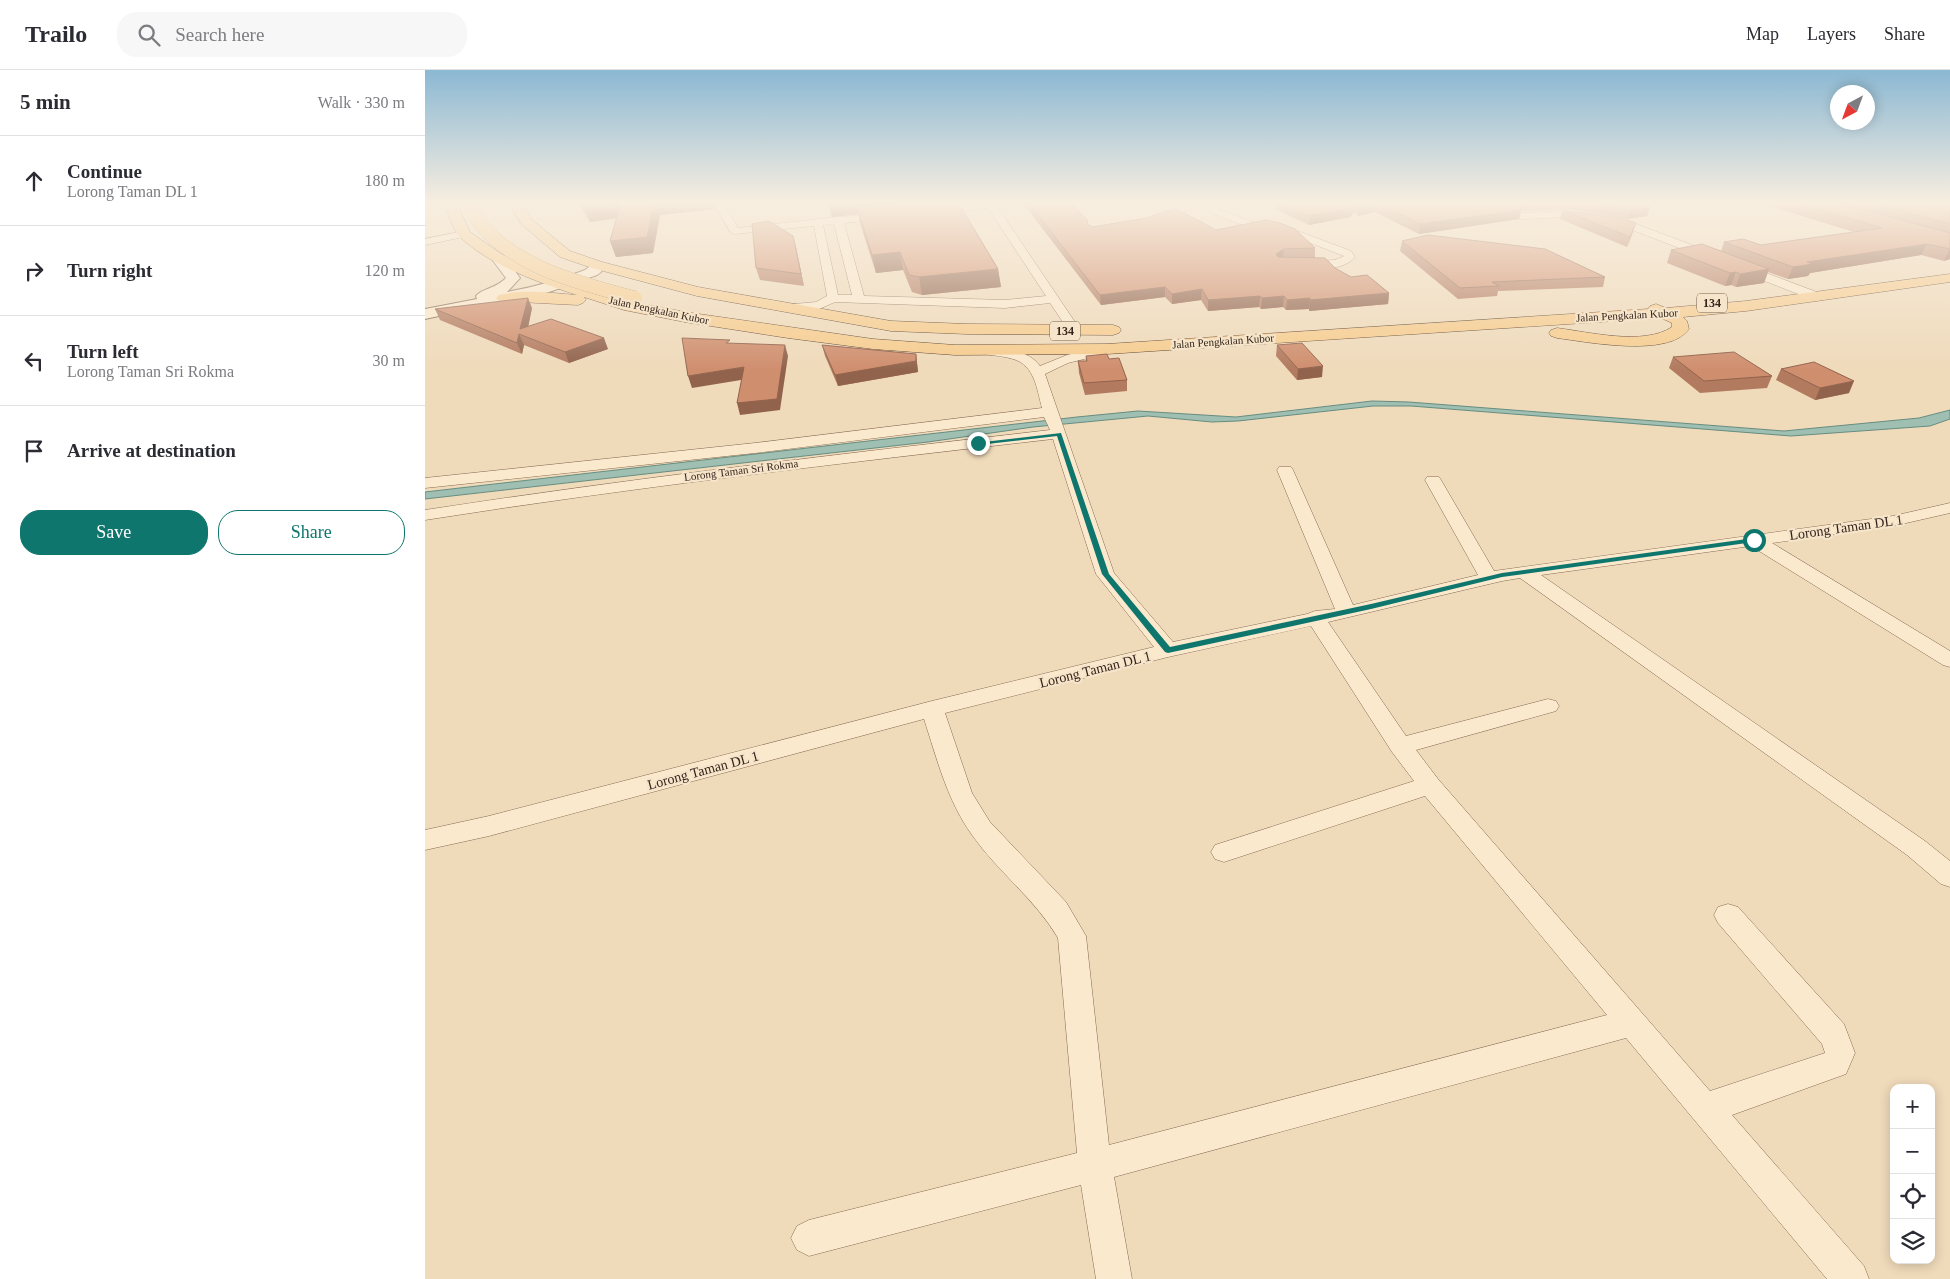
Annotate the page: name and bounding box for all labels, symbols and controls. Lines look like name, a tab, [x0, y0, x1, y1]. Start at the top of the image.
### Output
search box	[117, 12, 467, 57]
text: Trailo	[25, 21, 87, 47]
icon: search	[135, 21, 163, 49]
text: Search here	[175, 24, 264, 45]
text: Map	[1746, 24, 1779, 44]
text: Layers	[1807, 24, 1856, 44]
text: Share	[1884, 24, 1925, 44]
north arrow	[1830, 85, 1875, 130]
text: 5 min	[20, 90, 71, 114]
text: Walk · 330 m	[318, 94, 405, 111]
text: Continue	[67, 161, 142, 182]
icon: ahead	[20, 167, 48, 195]
text: 180 m	[365, 172, 405, 189]
text: Lorong Taman DL 1	[67, 183, 198, 200]
icon: right	[20, 257, 48, 285]
text: Turn right	[67, 260, 152, 281]
text: 120 m	[365, 262, 405, 279]
street label: Jalan Pengkalan Kubor	[608, 294, 710, 327]
road number: 134	[1697, 294, 1727, 312]
street label: Jalan Pengkalan Kubor	[1576, 306, 1679, 324]
road number: 134	[1050, 322, 1080, 340]
street label: Jalan Pengkalan Kubor	[1172, 331, 1275, 351]
text: Turn left	[67, 341, 139, 362]
icon: left	[20, 347, 48, 375]
text: 30 m	[373, 352, 405, 369]
text: Lorong Taman Sri Rokma	[67, 363, 234, 380]
route end	[967, 432, 990, 455]
icon: arrive	[20, 437, 48, 465]
text: Arrive at destination	[67, 440, 236, 461]
street label: Lorong Taman Sri Rokma	[683, 457, 799, 483]
button: Save	[20, 510, 208, 555]
button: Share	[218, 510, 405, 555]
street label: Lorong Taman DL 1	[1788, 512, 1904, 543]
route start	[1743, 529, 1766, 552]
street label: Lorong Taman DL 1	[1038, 648, 1152, 691]
street label: Lorong Taman DL 1	[646, 748, 760, 793]
map controls	[1890, 1084, 1935, 1264]
button: +	[1890, 1084, 1935, 1129]
button: −	[1890, 1129, 1935, 1174]
button: locate	[1890, 1174, 1935, 1219]
button: layers	[1890, 1219, 1935, 1264]

